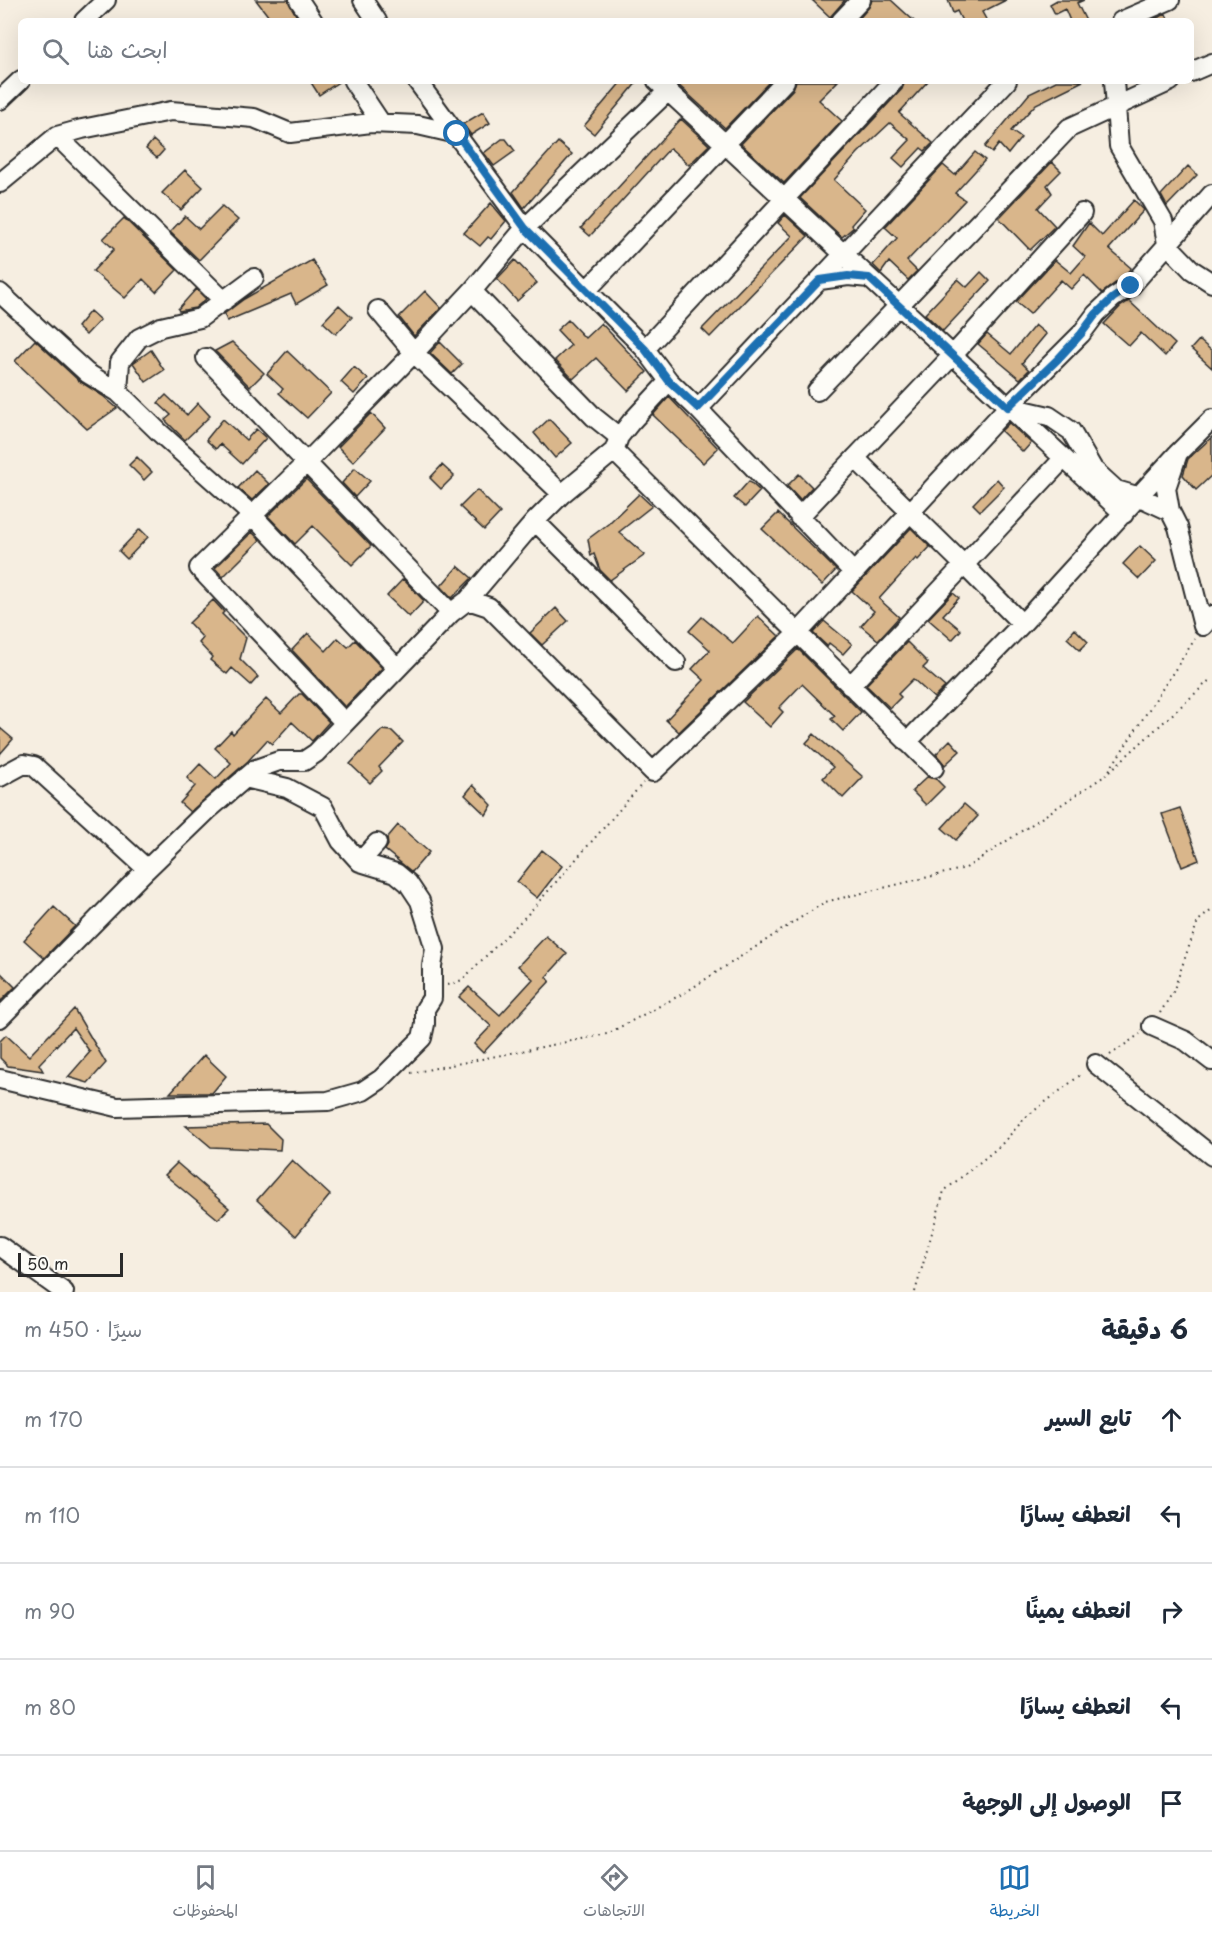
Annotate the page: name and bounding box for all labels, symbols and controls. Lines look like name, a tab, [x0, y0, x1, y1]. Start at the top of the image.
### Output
search box	[18, 18, 1194, 84]
text: ابحث هنا	[87, 32, 168, 65]
icon: search	[39, 35, 72, 68]
route start	[443, 120, 469, 146]
route end	[1117, 272, 1143, 298]
scale bar	[18, 1250, 123, 1278]
text: 50 m	[27, 1251, 68, 1275]
text: 6 دقيقة	[1101, 1309, 1188, 1348]
text: سيرًا · 450 m	[24, 1314, 142, 1344]
text: تابع السير	[1046, 1400, 1131, 1433]
icon: ahead	[1155, 1403, 1188, 1436]
text: 170 m	[24, 1404, 83, 1434]
text: انعطف يسارًا	[1020, 1496, 1131, 1529]
icon: left	[1155, 1499, 1188, 1532]
text: 110 m	[24, 1500, 80, 1530]
text: انعطف يمينًا	[1026, 1592, 1131, 1625]
icon: right	[1155, 1595, 1188, 1628]
text: 90 m	[24, 1596, 75, 1626]
text: انعطف يسارًا	[1020, 1688, 1131, 1721]
icon: left	[1155, 1691, 1188, 1724]
text: 80 m	[24, 1692, 76, 1722]
text: الوصول إلى الوجهة	[962, 1784, 1131, 1817]
icon: arrive	[1155, 1787, 1188, 1820]
tab: المحفوظات	[172, 1861, 238, 1925]
tab: الاتجاهات	[583, 1861, 645, 1925]
tab: الخريطة	[990, 1861, 1040, 1925]

